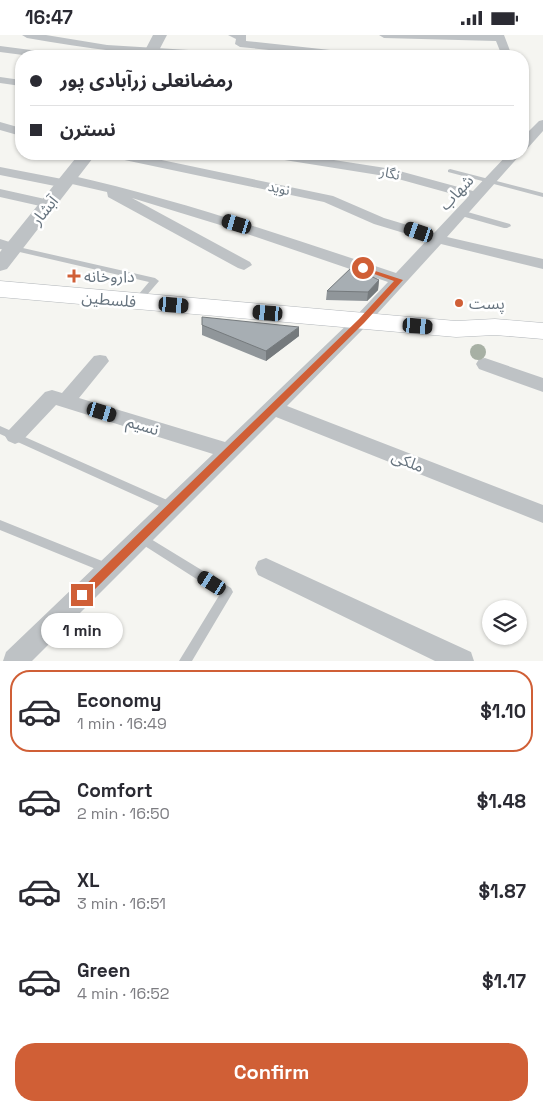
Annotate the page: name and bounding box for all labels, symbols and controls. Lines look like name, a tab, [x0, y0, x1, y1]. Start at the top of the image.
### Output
text: 16:47	[25, 5, 73, 30]
text: رمضانعلی زرآبادی پور	[60, 68, 233, 93]
text: نسترن	[60, 117, 116, 142]
street label: نگار	[377, 162, 402, 184]
street label: شهاب	[435, 170, 478, 215]
street label: نوید	[266, 177, 292, 199]
street label: آبشار	[25, 190, 64, 230]
car	[220, 212, 253, 236]
car	[402, 220, 435, 244]
route start	[352, 257, 374, 279]
place label: داروخانه	[84, 266, 135, 287]
marker: داروخانه	[68, 270, 80, 282]
street label: فلسطین	[81, 287, 137, 312]
place label: پست	[469, 293, 505, 314]
car	[158, 296, 189, 314]
marker: پست	[453, 297, 465, 309]
car	[252, 304, 283, 322]
car	[402, 317, 433, 335]
car	[85, 400, 118, 424]
street label: نسیم	[123, 411, 162, 442]
street label: ملکی	[389, 446, 427, 477]
car	[195, 569, 228, 597]
route end	[71, 584, 93, 606]
map controls	[482, 600, 527, 645]
button: layers	[482, 600, 527, 645]
callout: 1 min	[41, 613, 123, 647]
text: 1 min	[62, 620, 102, 641]
text: Economy	[77, 688, 161, 713]
icon: car	[17, 689, 62, 734]
text: $1.10	[480, 699, 526, 724]
text: 1 min · 16:49	[77, 713, 167, 734]
text: Comfort	[77, 778, 153, 803]
icon: car	[17, 779, 62, 824]
text: $1.48	[477, 789, 526, 814]
text: 2 min · 16:50	[77, 803, 170, 824]
text: XL	[77, 868, 100, 893]
icon: car	[17, 869, 62, 914]
text: $1.87	[478, 879, 526, 904]
text: 3 min · 16:51	[77, 893, 166, 914]
text: Green	[77, 958, 130, 983]
icon: car	[17, 959, 62, 1004]
text: $1.17	[482, 969, 526, 994]
text: 4 min · 16:52	[77, 983, 169, 1004]
button: Confirm	[15, 1043, 528, 1101]

